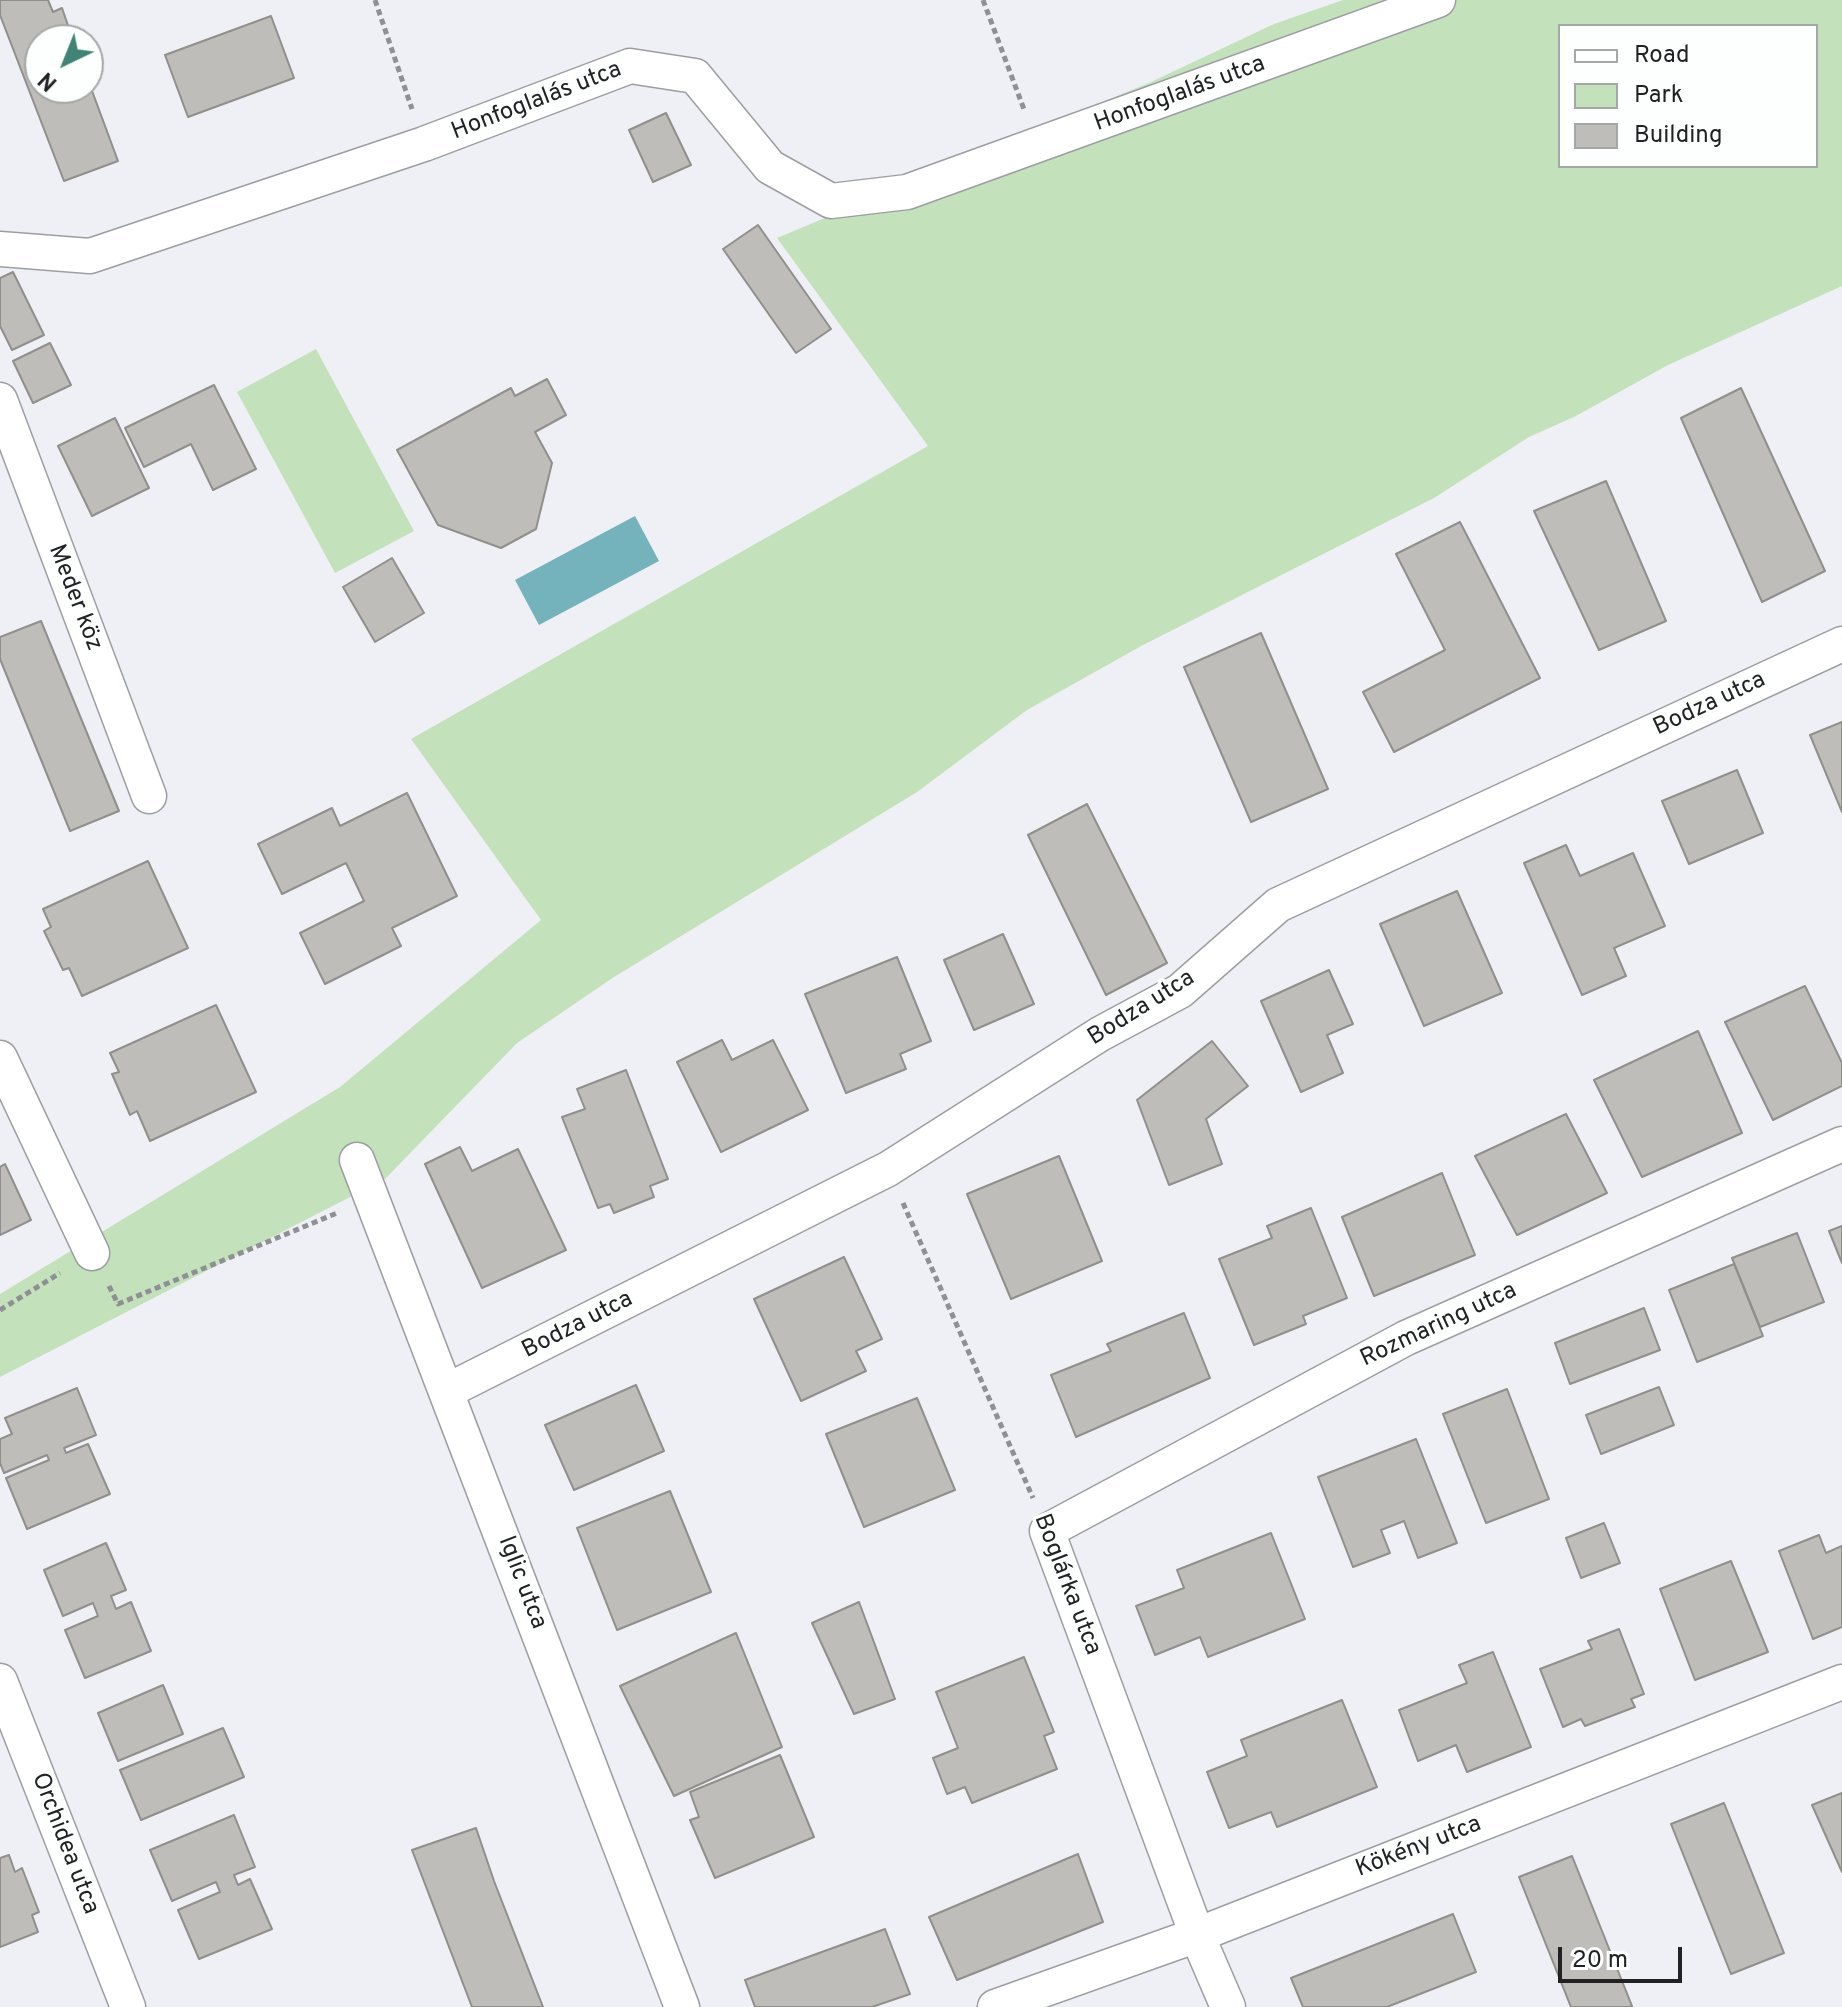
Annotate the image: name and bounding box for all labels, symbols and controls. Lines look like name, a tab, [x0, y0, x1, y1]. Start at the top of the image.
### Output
north arrow	[24, 24, 104, 104]
legend	[1558, 24, 1818, 168]
text: Road	[1634, 41, 1690, 71]
street label: Honfoglalás utca	[1091, 51, 1269, 139]
street label: Honfoglalás utca	[448, 56, 626, 148]
text: N	[34, 65, 64, 96]
text: Park	[1634, 81, 1684, 111]
text: Building	[1634, 121, 1723, 151]
street label: Meder köz	[41, 541, 107, 655]
street label: Bodza utca	[1649, 667, 1771, 743]
street label: Bodza utca	[1083, 965, 1201, 1053]
street label: Rozmaring utca	[1356, 1277, 1522, 1375]
street label: Bodza utca	[518, 1286, 638, 1366]
street label: Boglárka utca	[1026, 1511, 1106, 1659]
street label: Iglic utca	[490, 1533, 552, 1633]
street label: Orchidea utca	[24, 1769, 104, 1919]
street label: Kökény utca	[1352, 1811, 1486, 1885]
scale bar	[1562, 1931, 1686, 1981]
text: 20 m	[1572, 1946, 1628, 1976]

